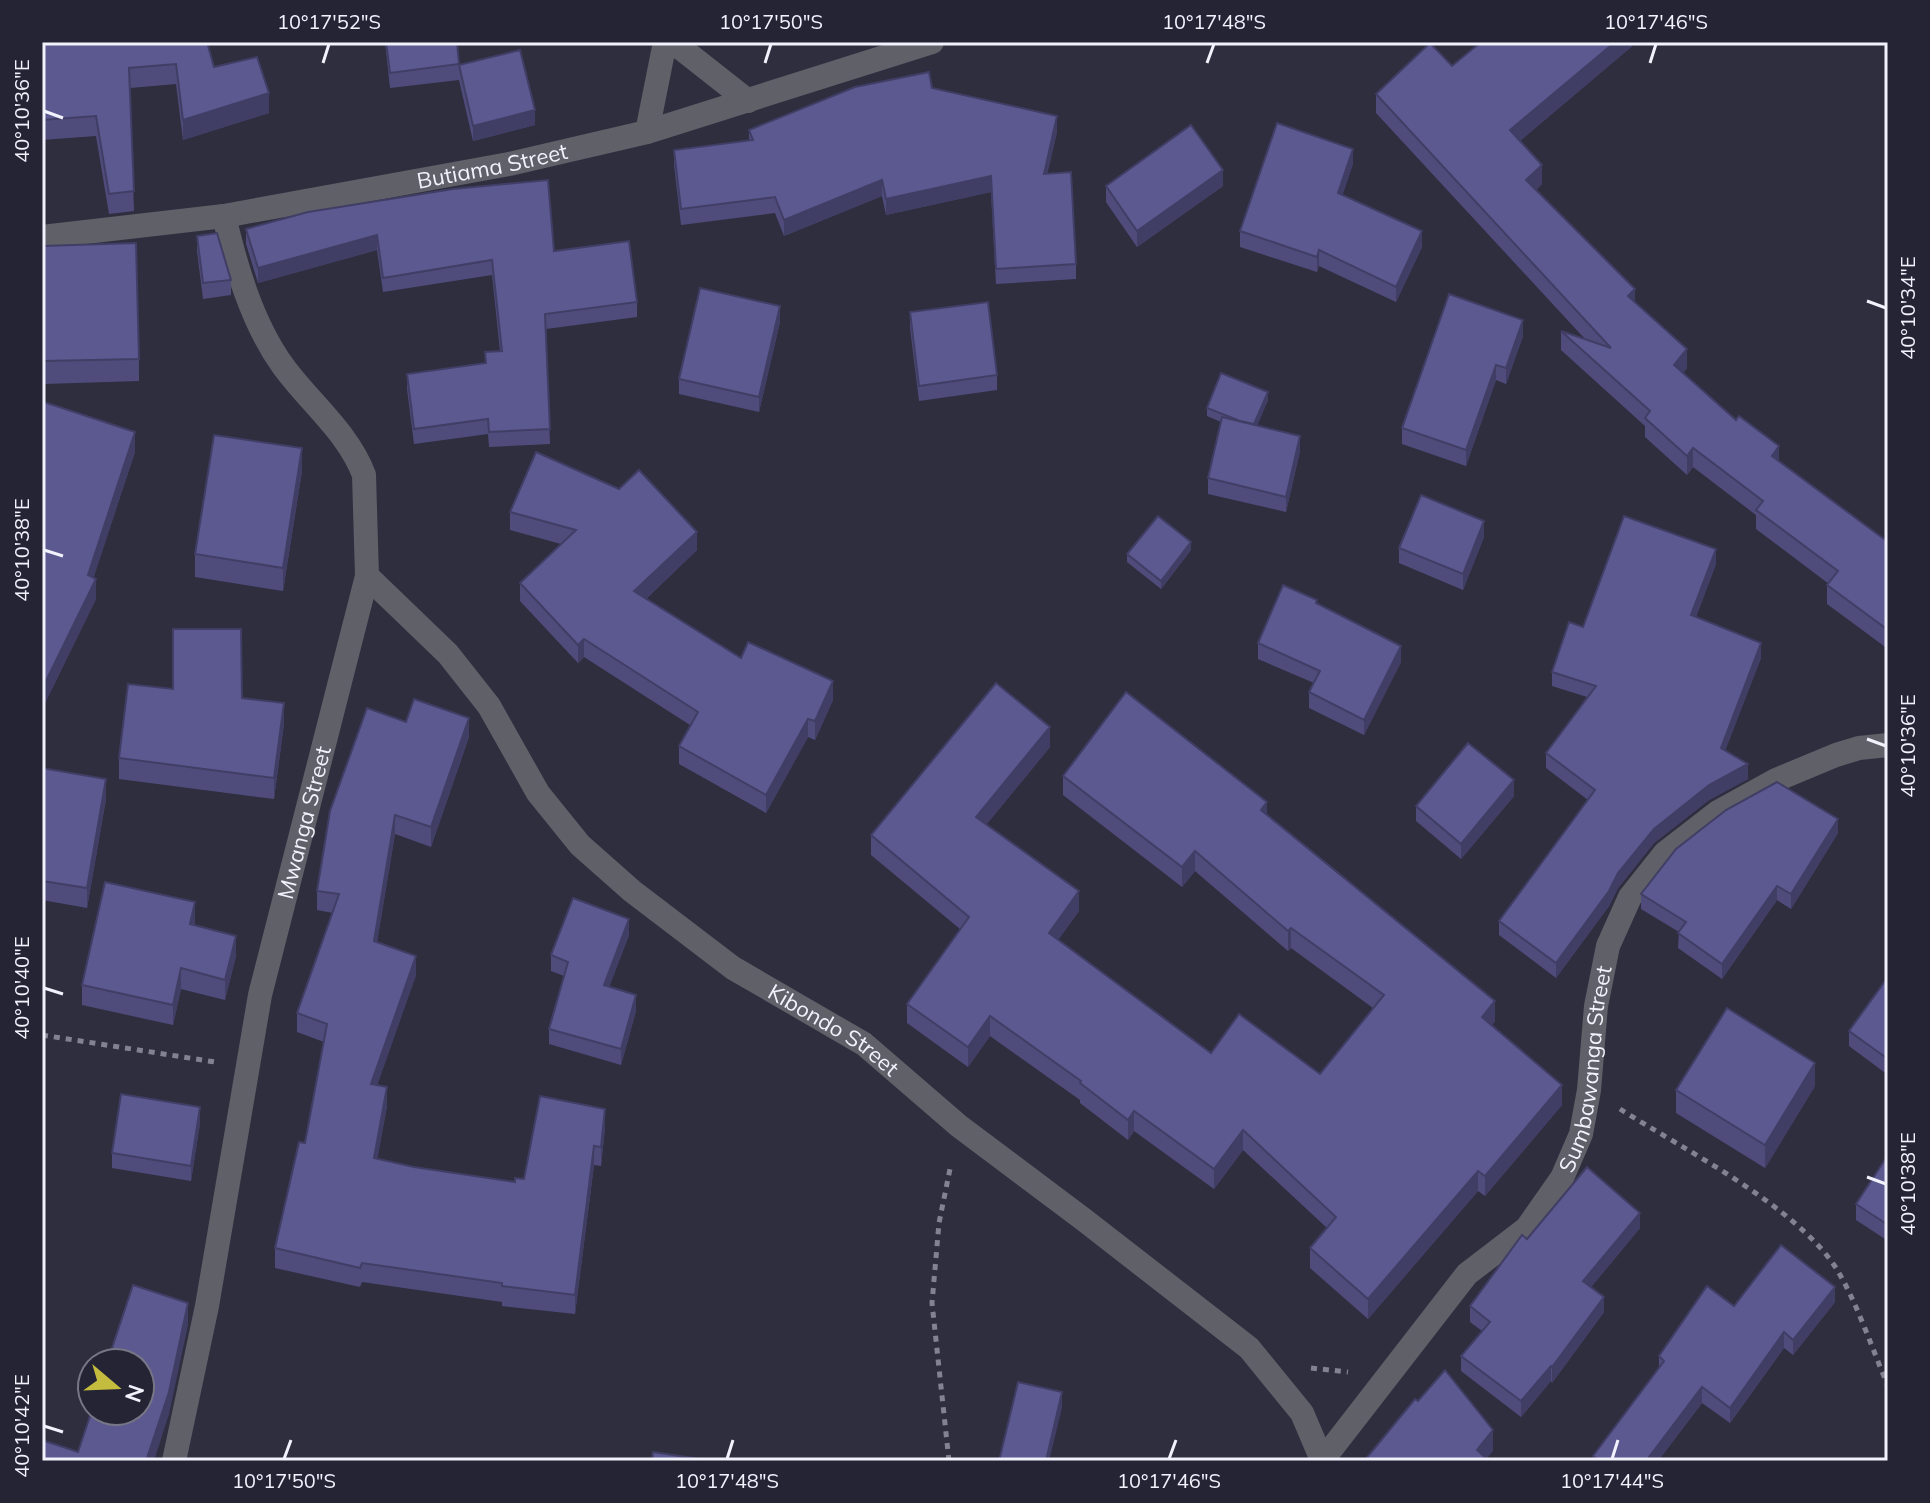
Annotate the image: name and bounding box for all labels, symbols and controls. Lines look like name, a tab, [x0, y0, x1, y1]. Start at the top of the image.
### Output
text: 10°17'52"S	[277, 9, 381, 34]
text: 10°17'50"S	[719, 9, 823, 34]
text: 10°17'48"S	[1162, 9, 1266, 34]
text: 10°17'46"S	[1604, 9, 1708, 34]
text: 40°10'36"E	[9, 59, 34, 163]
street label: Butiama Street	[415, 137, 570, 195]
text: 40°10'34"E	[1895, 256, 1920, 360]
text: 40°10'38"E	[9, 498, 34, 602]
text: 40°10'36"E	[1895, 694, 1920, 798]
street label: Mwanga Street	[271, 743, 337, 902]
text: 40°10'40"E	[9, 936, 34, 1040]
street label: Sumbawanga Street	[1552, 963, 1618, 1177]
street label: Kibondo Street	[763, 978, 905, 1082]
text: 40°10'38"E	[1895, 1132, 1920, 1236]
north arrow	[76, 1347, 156, 1427]
text: 40°10'42"E	[9, 1374, 34, 1478]
text: N	[119, 1381, 151, 1406]
text: 10°17'50"S	[232, 1468, 336, 1493]
text: 10°17'48"S	[675, 1468, 779, 1493]
text: 10°17'46"S	[1117, 1468, 1221, 1493]
text: 10°17'44"S	[1560, 1468, 1664, 1493]

